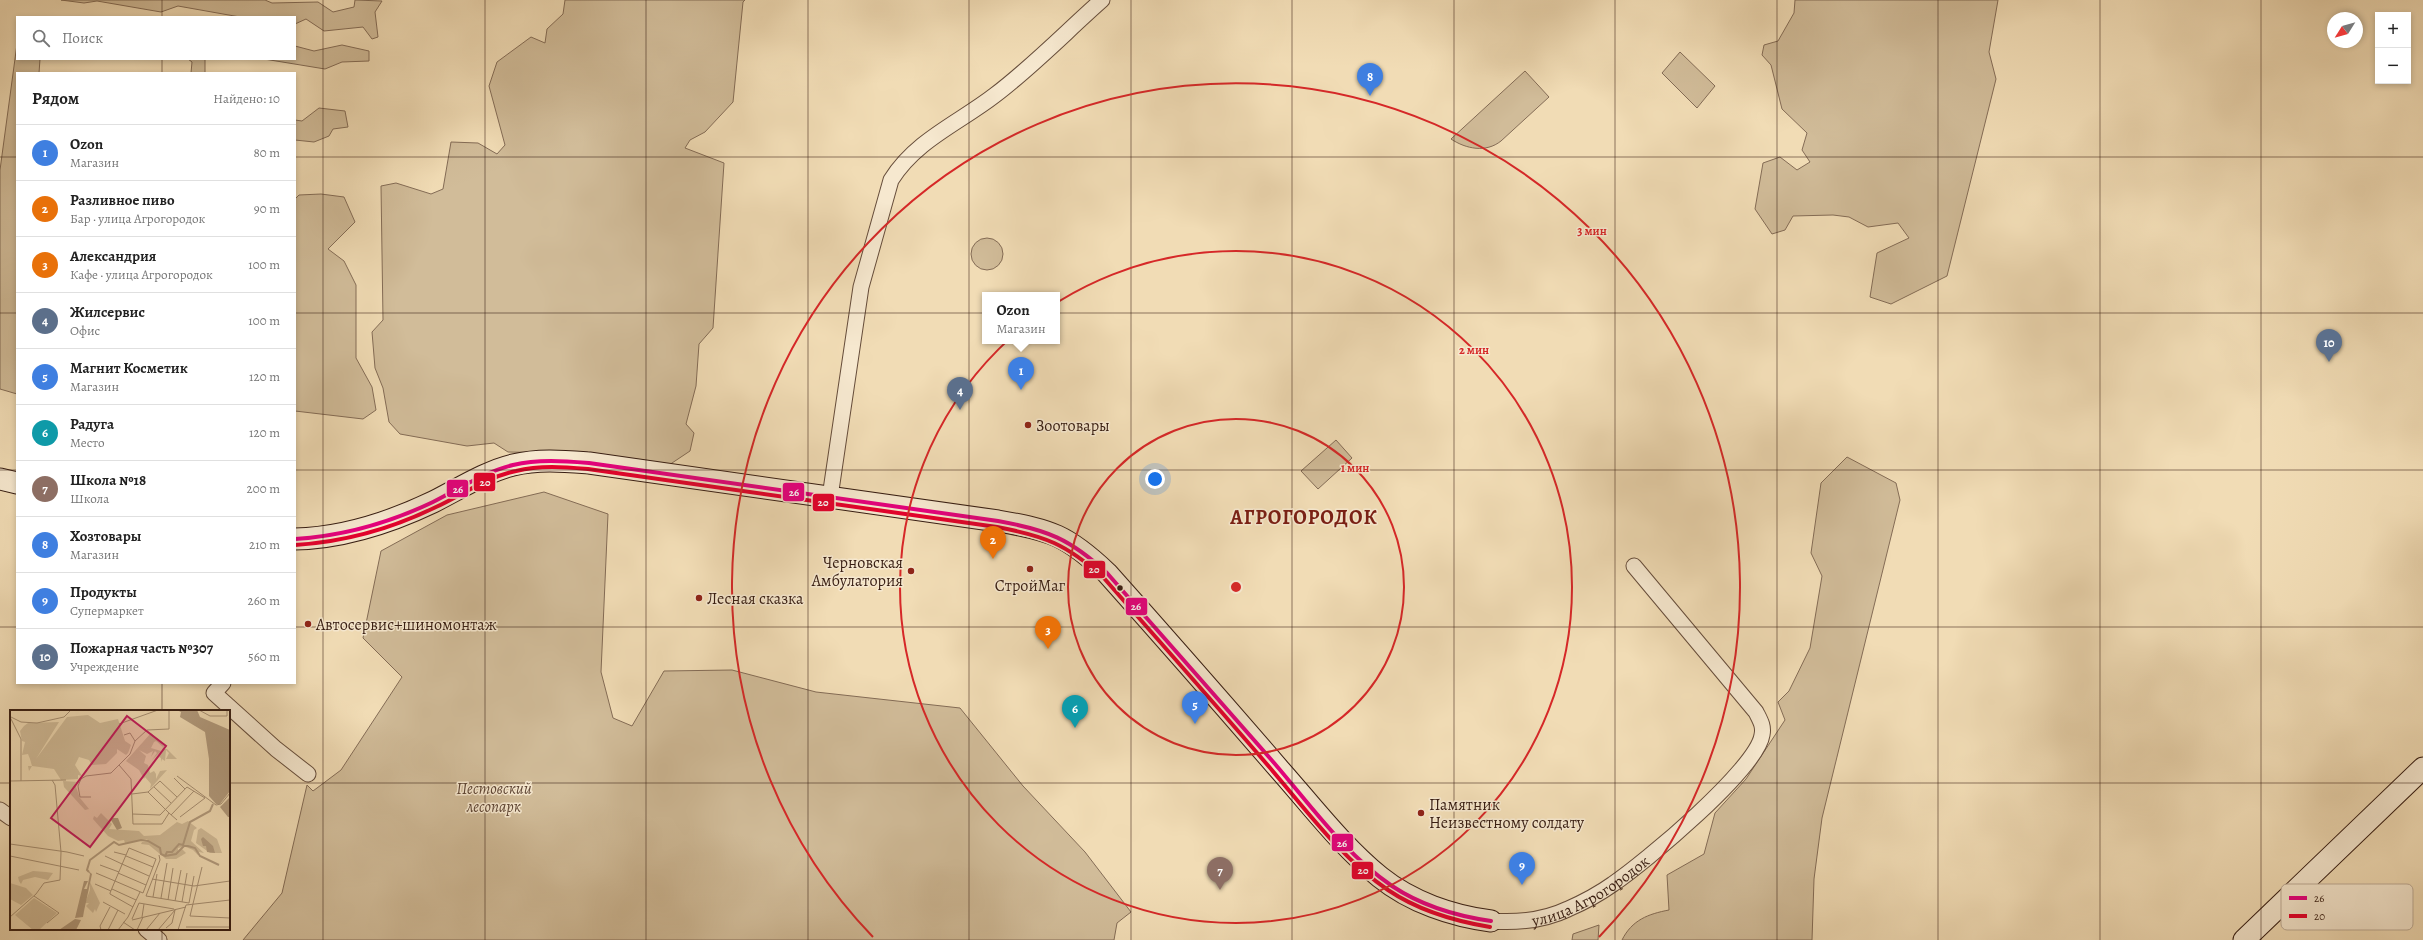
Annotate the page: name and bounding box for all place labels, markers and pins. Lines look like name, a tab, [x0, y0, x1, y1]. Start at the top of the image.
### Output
pin: 8	[1357, 63, 1383, 96]
pin: 10	[2316, 329, 2342, 362]
pin: 1	[1008, 357, 1034, 390]
pin: 4	[947, 377, 973, 410]
place label: Зоотовары	[1036, 415, 1110, 437]
marker: Зоотовары	[1023, 420, 1033, 430]
pin: 2	[980, 526, 1006, 559]
place label: Черновская Амбулатория	[811, 552, 903, 592]
marker: СтройМаг	[1025, 564, 1035, 574]
marker: Черновская Амбулатория	[906, 566, 916, 576]
place label: СтройМаг	[995, 575, 1066, 597]
centre of rings	[1229, 580, 1243, 594]
unlabelled marker	[1115, 583, 1125, 593]
place label: Лесная сказка	[707, 588, 804, 610]
marker: Лесная сказка	[694, 593, 704, 603]
place label: Автосервис+шиномонтаж	[315, 614, 497, 636]
pin: 3	[1035, 616, 1061, 649]
marker: Автосервис+шиномонтаж	[303, 619, 313, 629]
pin: 5	[1182, 691, 1208, 724]
pin: 6	[1062, 695, 1088, 728]
place label: Памятник Неизвестному солдату	[1429, 794, 1585, 834]
marker: Памятник Неизвестному солдату	[1416, 808, 1426, 818]
pin: 9	[1509, 852, 1535, 885]
pin: 7	[1207, 857, 1233, 890]

